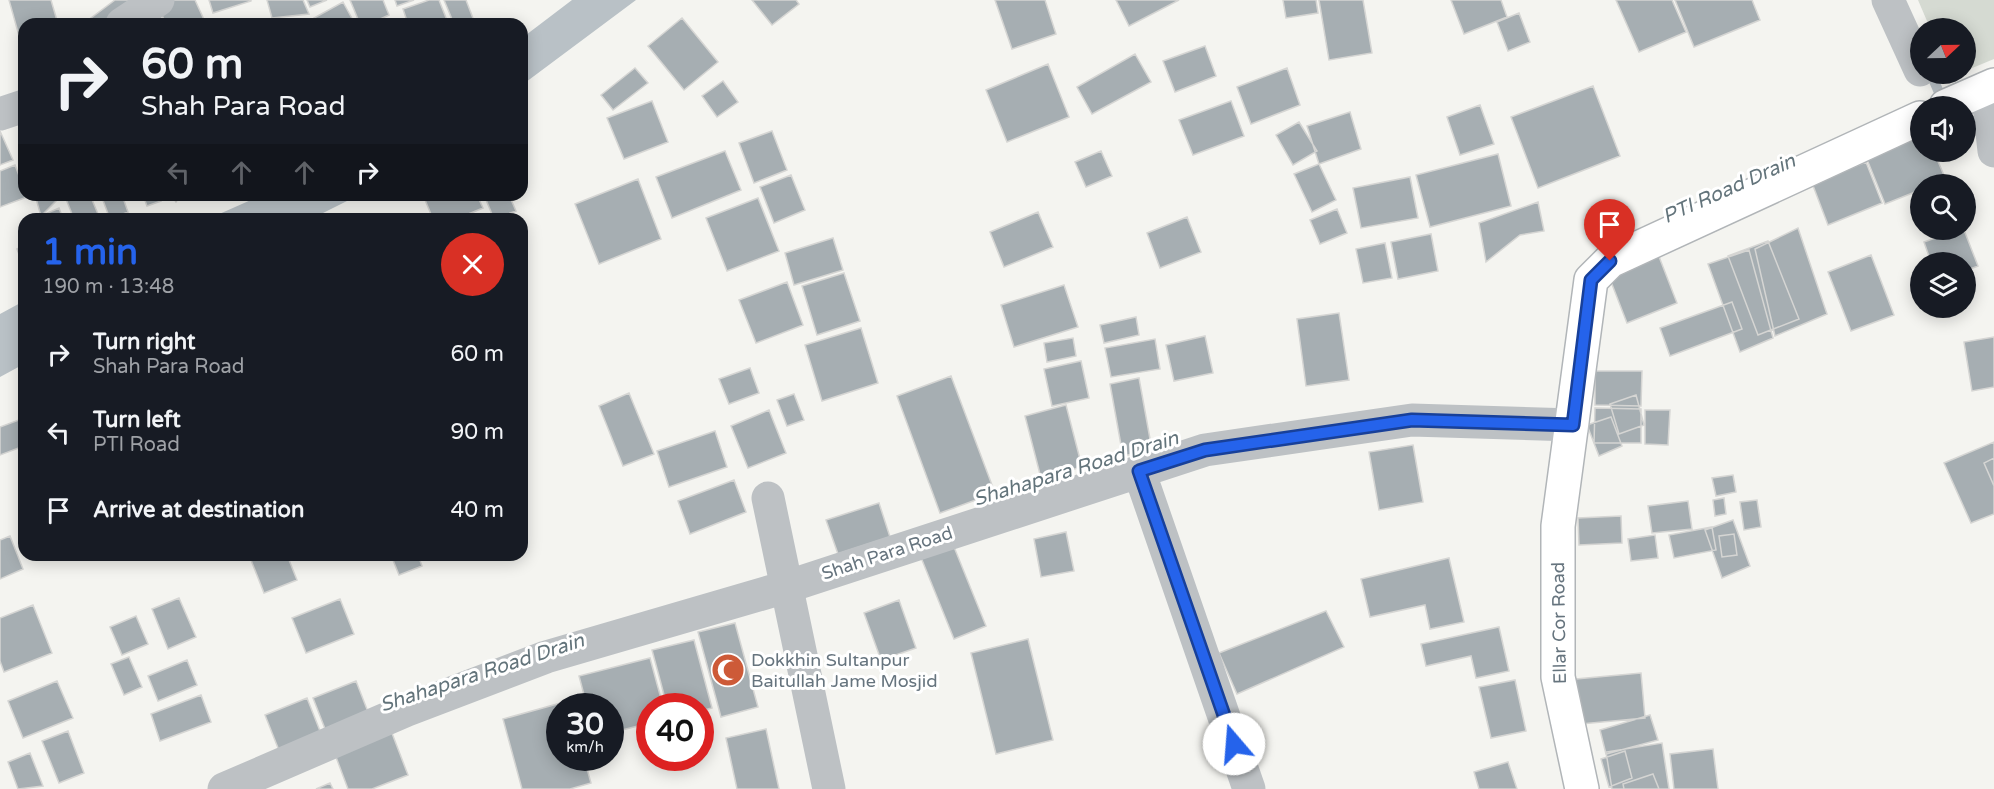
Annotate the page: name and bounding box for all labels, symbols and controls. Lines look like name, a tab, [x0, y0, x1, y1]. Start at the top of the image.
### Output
north arrow	[1910, 18, 1976, 84]
map controls	[1910, 18, 1976, 318]
text: 60 m	[141, 39, 243, 90]
icon: right	[42, 42, 120, 120]
text: Shah Para Road	[141, 90, 346, 123]
button: sound	[1910, 96, 1976, 162]
water label: PTI Road Drain	[1659, 149, 1800, 229]
icon: left	[162, 156, 195, 189]
icon: ahead	[225, 156, 258, 189]
icon: ahead	[288, 156, 321, 189]
icon: right	[351, 156, 384, 189]
button: search	[1910, 174, 1976, 240]
pin	[1584, 199, 1635, 261]
icon: arrive	[1593, 208, 1626, 241]
text: 1 min	[42, 231, 138, 274]
button: close	[441, 233, 504, 296]
button: layers	[1910, 252, 1976, 318]
text: 190 m · 13:48	[42, 275, 174, 299]
text: Turn right	[93, 329, 195, 355]
icon: right	[42, 338, 75, 371]
text: 60 m	[450, 341, 504, 367]
text: Shah Para Road	[93, 355, 244, 379]
text: Turn left	[93, 407, 181, 433]
icon: left	[42, 416, 75, 449]
text: 90 m	[450, 419, 504, 445]
water label: Shahapara Road Drain	[970, 426, 1182, 512]
text: PTI Road	[93, 433, 180, 457]
icon: arrive	[42, 494, 75, 527]
text: Arrive at destination	[93, 497, 304, 523]
text: 40 m	[450, 497, 504, 523]
street label: Shah Para Road	[819, 521, 955, 585]
street label: Ellar Cor Road	[1547, 562, 1571, 684]
water label: Shahapara Road Drain	[377, 628, 588, 717]
place label: Dokkhin Sultanpur Baitullah Jame Mosjid	[751, 649, 938, 692]
mosque icon: Dokkhin Sultanpur Baitullah Jame Mosjid	[710, 652, 746, 688]
speed limit sign: 40	[636, 693, 714, 771]
text: 30	[566, 706, 604, 743]
position arrow	[1202, 712, 1266, 776]
text: km/h	[566, 738, 604, 756]

